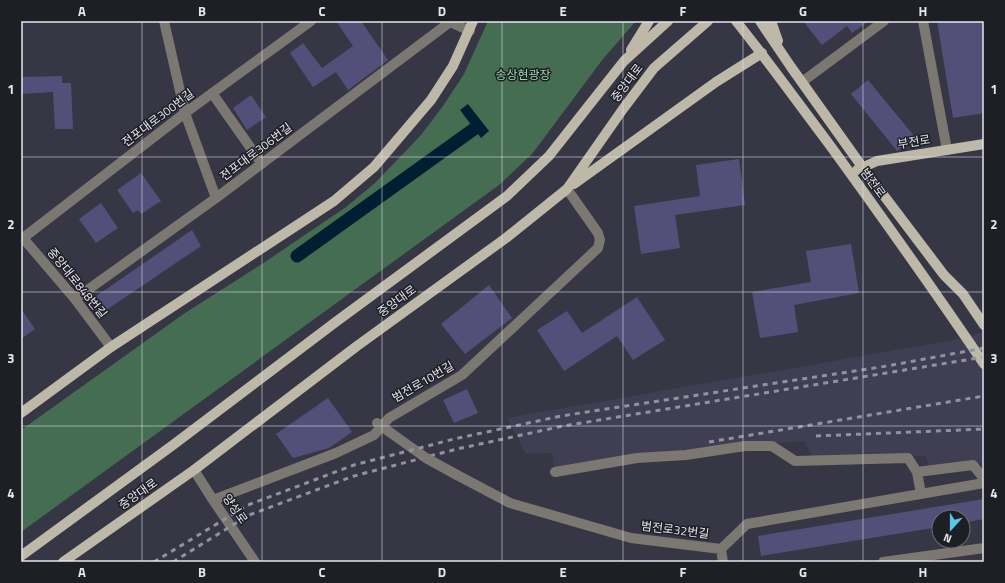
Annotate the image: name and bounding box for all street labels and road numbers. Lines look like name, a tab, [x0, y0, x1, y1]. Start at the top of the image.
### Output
street label: 중앙대로	[606, 59, 647, 106]
street label: 전포대로300번길	[117, 84, 198, 151]
street label: 전포대로306번길	[215, 118, 296, 185]
street label: 부전로	[896, 130, 932, 153]
street label: 범전로	[856, 164, 891, 202]
street label: 중앙대로848번길	[43, 243, 112, 322]
street label: 중앙대로	[373, 280, 420, 321]
street label: 범전로10번길	[388, 356, 457, 407]
street label: 중앙대로	[114, 473, 161, 514]
street label: 양성로	[218, 490, 253, 528]
street label: 범전로32번길	[640, 516, 710, 543]

